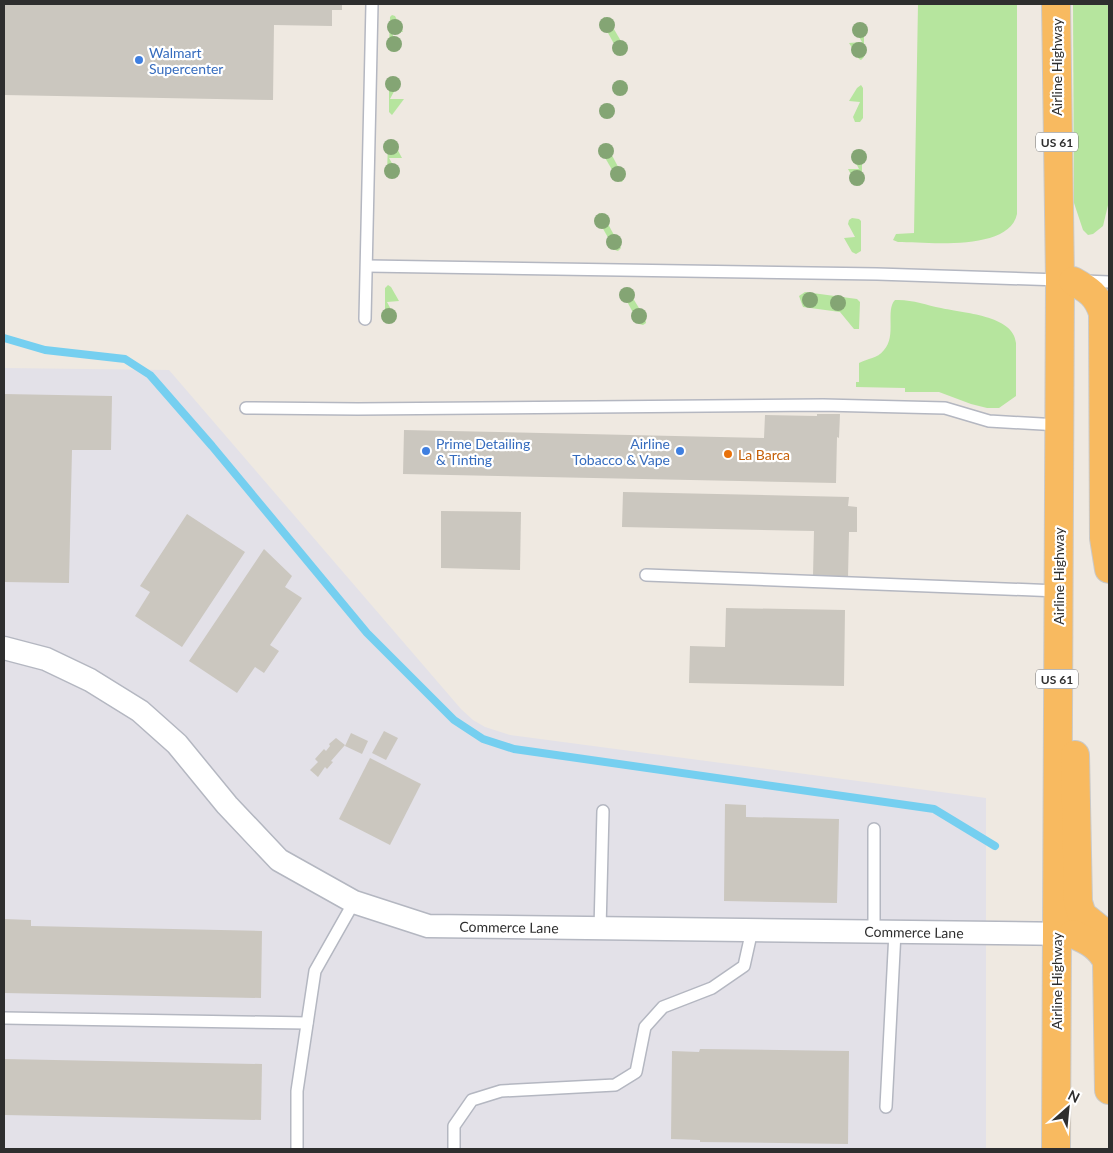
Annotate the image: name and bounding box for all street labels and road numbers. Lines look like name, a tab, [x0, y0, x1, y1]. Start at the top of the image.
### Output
street label: Airline Highway	[1048, 18, 1065, 116]
road number: US 61	[1036, 132, 1078, 152]
street label: Airline Highway	[1050, 527, 1067, 625]
road number: US 61	[1036, 670, 1078, 689]
street label: Commerce Lane	[459, 918, 559, 936]
street label: Commerce Lane	[864, 923, 964, 941]
street label: Airline Highway	[1048, 932, 1065, 1030]

